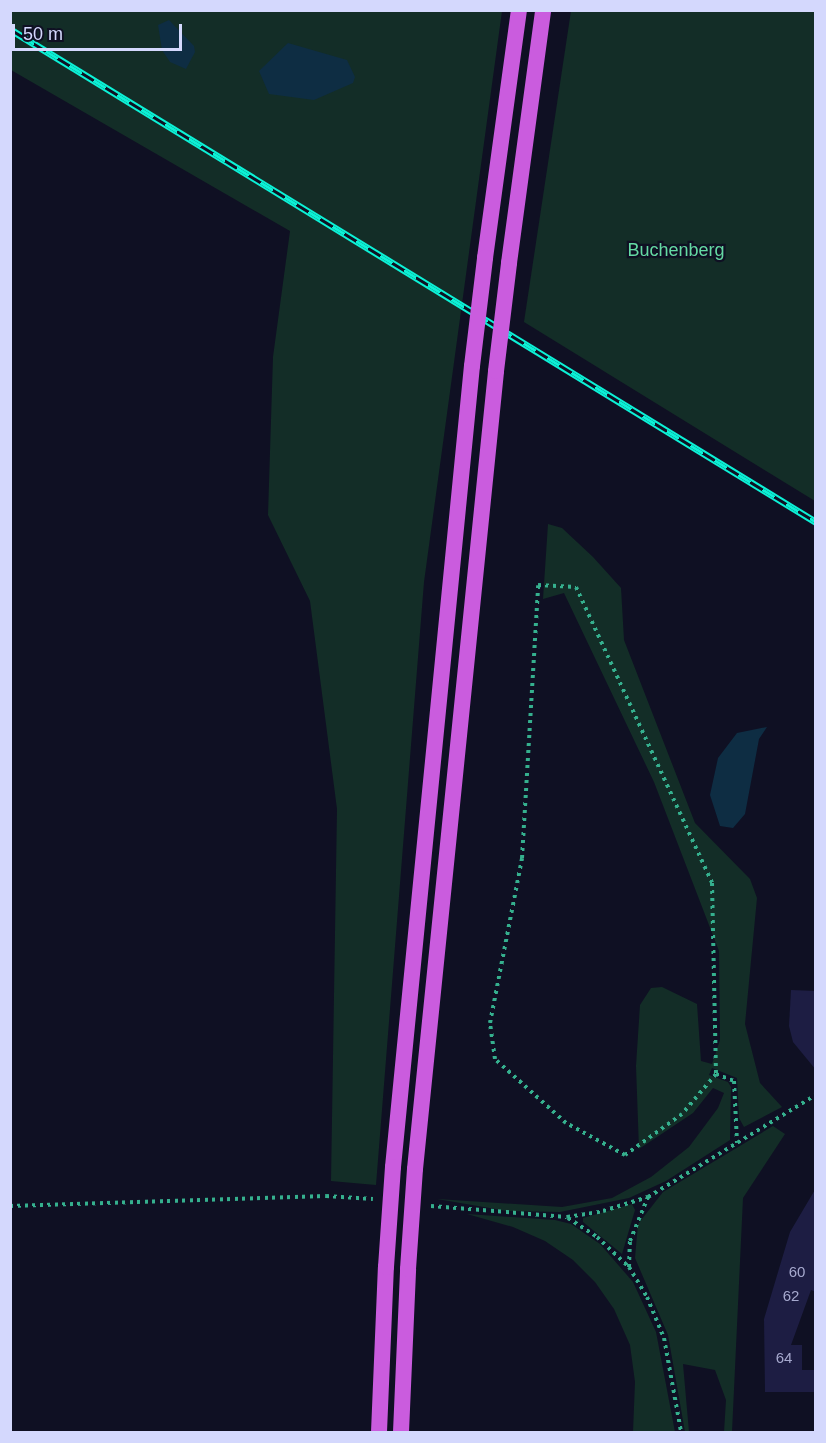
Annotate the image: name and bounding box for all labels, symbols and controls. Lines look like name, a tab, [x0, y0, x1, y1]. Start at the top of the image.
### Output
scale bar	[15, 12, 184, 50]
text: 50 m	[23, 24, 63, 44]
park label: Buchenberg	[627, 239, 725, 261]
house number: 60	[789, 1263, 805, 1281]
house number: 62	[783, 1287, 799, 1305]
house number: 64	[776, 1349, 792, 1367]

